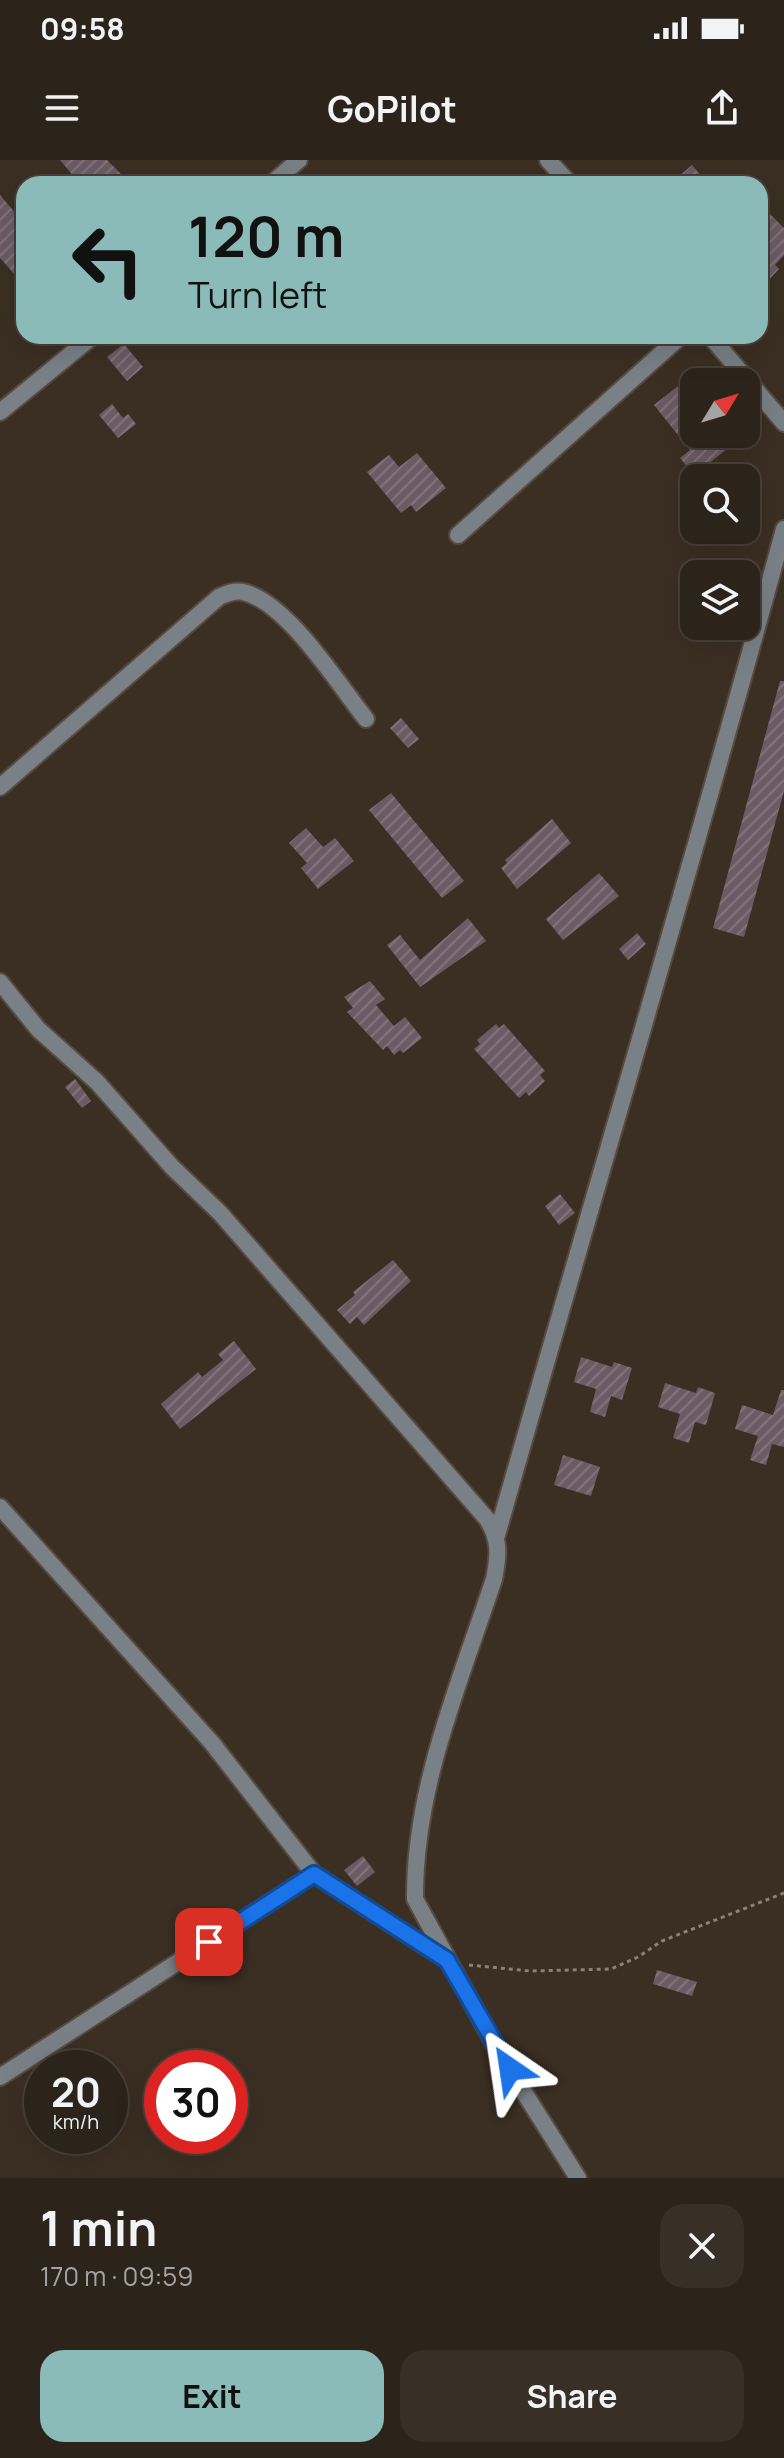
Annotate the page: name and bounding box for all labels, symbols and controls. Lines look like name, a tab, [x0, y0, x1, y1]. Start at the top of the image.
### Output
text: 09:58	[40, 8, 125, 49]
text: GoPilot	[327, 84, 457, 133]
icon: menu	[40, 86, 84, 130]
icon: share	[700, 86, 744, 130]
text: 120 m	[188, 197, 344, 274]
icon: left	[56, 208, 160, 312]
text: Turn left	[188, 270, 327, 319]
north arrow	[680, 368, 760, 448]
map controls	[680, 368, 760, 640]
button: search	[680, 464, 760, 544]
button: layers	[680, 560, 760, 640]
pin	[175, 1908, 243, 1976]
icon: arrive	[187, 1920, 231, 1964]
position arrow	[468, 2027, 552, 2111]
speed limit sign: 30	[144, 2050, 248, 2154]
text: 20	[51, 2064, 101, 2119]
text: km/h	[53, 2108, 99, 2135]
text: 1 min	[40, 2195, 157, 2260]
button: close	[660, 2204, 744, 2288]
text: 170 m · 09:59	[40, 2258, 194, 2294]
button: Exit	[40, 2350, 384, 2442]
button: Share	[400, 2350, 744, 2442]

